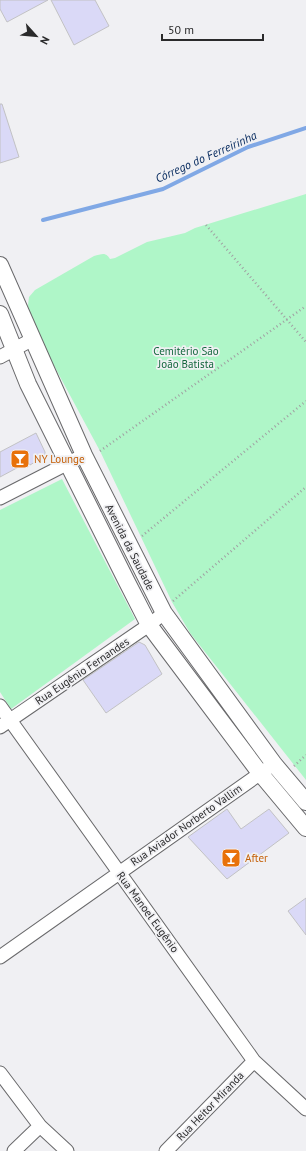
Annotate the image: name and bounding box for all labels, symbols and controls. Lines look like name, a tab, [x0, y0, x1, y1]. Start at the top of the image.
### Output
north arrow	[16, 16, 56, 56]
scale bar	[162, 16, 263, 42]
text: 50 m	[168, 22, 194, 37]
text: N	[37, 34, 53, 47]
water label: Córrego do Ferreirinha	[153, 127, 259, 186]
park label: Cemitério São João Batista	[153, 344, 219, 371]
bar icon: NY Lounge	[9, 448, 31, 470]
place label: NY Lounge	[34, 452, 85, 466]
street label: Avenida da Saudade	[102, 502, 158, 593]
street label: Rua Eugênio Fernandes	[32, 634, 132, 708]
street label: Rua Aviador Norberto Vallim	[128, 781, 244, 869]
bar icon: After	[220, 847, 242, 869]
place label: After	[245, 851, 268, 865]
street label: Rua Manoel Eugênio	[114, 869, 182, 955]
street label: Rua Heitor Miranda	[173, 1068, 247, 1144]

